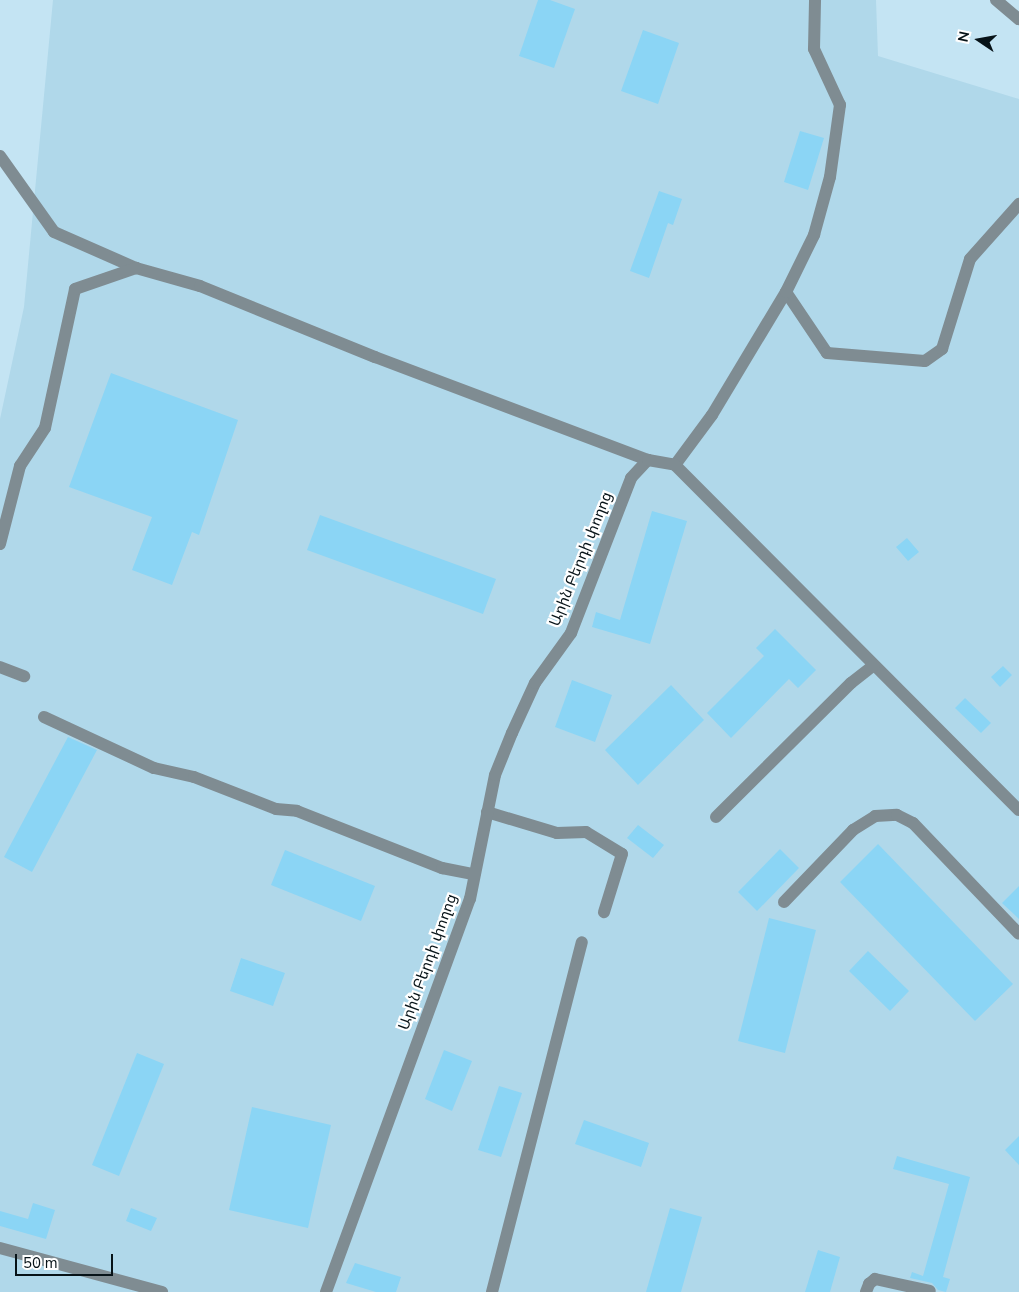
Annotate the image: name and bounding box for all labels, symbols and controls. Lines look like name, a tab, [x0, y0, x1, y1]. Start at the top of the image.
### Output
north arrow	[954, 15, 1004, 65]
text: N	[953, 30, 974, 44]
street label: Արին Բերդի փողոց	[546, 489, 616, 629]
street label: Արին Բերդի փողոց	[395, 892, 461, 1032]
scale bar	[18, 1244, 115, 1276]
text: 50 m	[23, 1253, 58, 1273]

